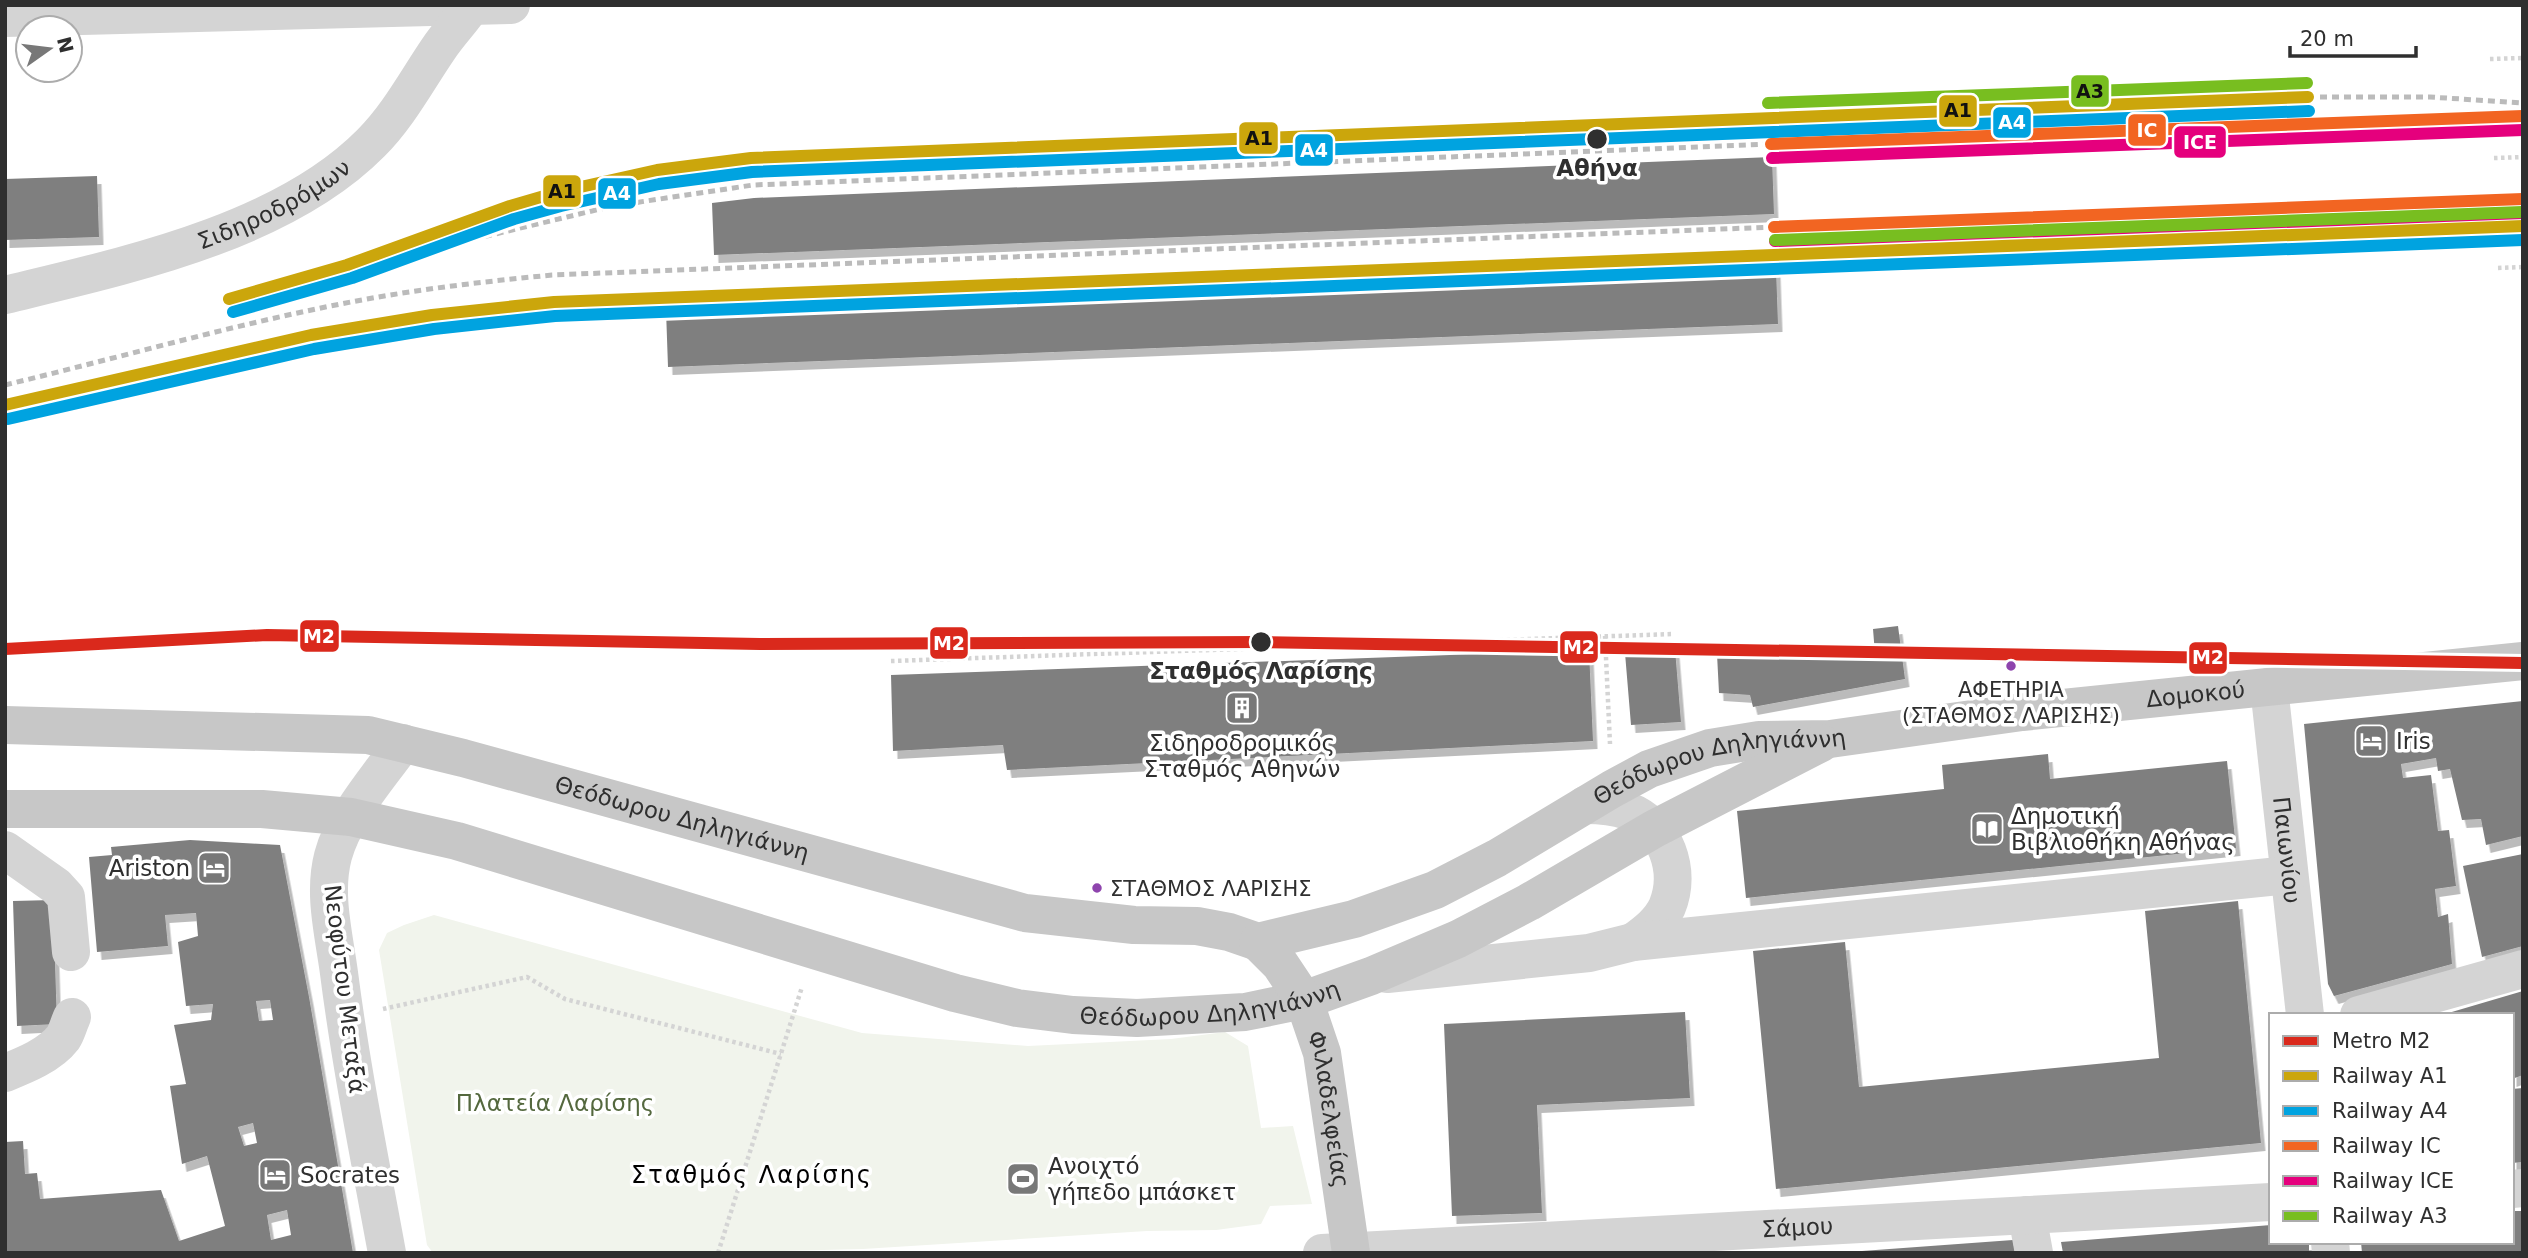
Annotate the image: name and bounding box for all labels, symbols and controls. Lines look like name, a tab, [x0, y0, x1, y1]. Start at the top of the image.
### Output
north arrow	[14, 14, 84, 84]
scale bar	[2290, 14, 2416, 58]
text: 20 m	[2300, 27, 2354, 51]
text: N	[53, 35, 78, 55]
line badge: A3	[2070, 74, 2110, 108]
text: A3	[2076, 80, 2104, 102]
line badge: A1	[1938, 94, 1978, 128]
text: A1	[1944, 99, 1972, 121]
line badge: A4	[1992, 106, 2032, 139]
text: A4	[1998, 111, 2026, 133]
line badge: IC	[2127, 113, 2167, 147]
text: IC	[2136, 119, 2158, 141]
line badge: A1	[1238, 121, 1279, 155]
line badge: ICE	[2173, 125, 2227, 159]
text: A1	[1245, 127, 1273, 149]
marker: Αθήνα	[1585, 127, 1609, 151]
text: ICE	[2183, 131, 2217, 153]
line badge: A4	[1294, 133, 1334, 167]
text: A4	[1300, 139, 1328, 161]
street label: Σιδηροδρόμων	[194, 154, 356, 254]
place label: Αθήνα	[1556, 155, 1638, 181]
line badge: A1	[542, 174, 582, 208]
line badge: A4	[597, 177, 637, 210]
text: A1	[548, 180, 576, 202]
text: A4	[603, 182, 631, 204]
line badge: Μ2	[299, 619, 340, 653]
text: Μ2	[303, 625, 335, 647]
line badge: Μ2	[929, 626, 969, 660]
marker: Σταθμός Λαρίσης	[1249, 630, 1273, 654]
line badge: Μ2	[1559, 630, 1599, 664]
text: Μ2	[933, 632, 965, 654]
text: Μ2	[1563, 636, 1595, 658]
line badge: Μ2	[2188, 641, 2228, 675]
text: Μ2	[2192, 646, 2224, 668]
place label: Σταθμός Λαρίσης	[1149, 658, 1373, 684]
marker: ΑΦΕΤΗΡΙΑ (ΣΤΑΘΜΟΣ ΛΑΡΙΣΗΣ)	[2004, 659, 2018, 673]
street label: Δομοκού	[2145, 676, 2246, 712]
place label: ΑΦΕΤΗΡΙΑ (ΣΤΑΘΜΟΣ ΛΑΡΙΣΗΣ)	[1902, 678, 2120, 728]
building icon: Σιδηροδρομικός Σταθμός Αθηνών	[1223, 689, 1261, 727]
hotel icon: Iris	[2352, 722, 2390, 760]
street label: Θεόδωρου Δηληγιάννη	[1588, 724, 1847, 810]
place label: Iris	[2396, 728, 2431, 754]
place label: Σιδηροδρομικός Σταθμός Αθηνών	[1144, 730, 1340, 782]
street label: Θεόδωρου Δηληγιάννη	[552, 771, 812, 866]
street label: Παιωνίου	[2268, 795, 2306, 905]
place label: Δημοτική Βιβλιοθήκη Αθήνας	[2011, 803, 2235, 855]
library icon: Δημοτική Βιβλιοθήκη Αθήνας	[1968, 810, 2006, 848]
hotel icon: Ariston	[195, 849, 233, 887]
place label: Ariston	[109, 855, 190, 881]
place label: ΣΤΑΘΜΟΣ ΛΑΡΙΣΗΣ	[1110, 877, 1312, 901]
marker: ΣΤΑΘΜΟΣ ΛΑΡΙΣΗΣ	[1090, 881, 1104, 895]
street label: Νεοφύτου Μεταξά	[319, 883, 371, 1095]
street label: Θεόδωρου Δηληγιάννη	[1079, 975, 1343, 1031]
legend	[2269, 1013, 2514, 1244]
street label: Φιλαδελφείας	[1302, 1027, 1354, 1190]
text: Metro Μ2	[2332, 1029, 2430, 1053]
text: Railway A1	[2332, 1064, 2448, 1088]
park label: Πλατεία Λαρίσης	[456, 1090, 654, 1116]
text: Railway A4	[2332, 1099, 2448, 1123]
text: Railway IC	[2332, 1134, 2441, 1158]
place label: Ανοιχτό γήπεδο μπάσκετ	[1048, 1153, 1236, 1205]
hotel icon: Socrates	[256, 1156, 294, 1194]
sports icon: Ανοιχτό γήπεδο μπάσκετ	[1004, 1160, 1042, 1198]
district label: Σταθμός Λαρίσης	[631, 1161, 873, 1189]
place label: Socrates	[300, 1162, 400, 1188]
text: Railway ICE	[2332, 1169, 2454, 1193]
text: Railway A3	[2332, 1204, 2448, 1228]
street label: Σάμου	[1761, 1213, 1834, 1242]

